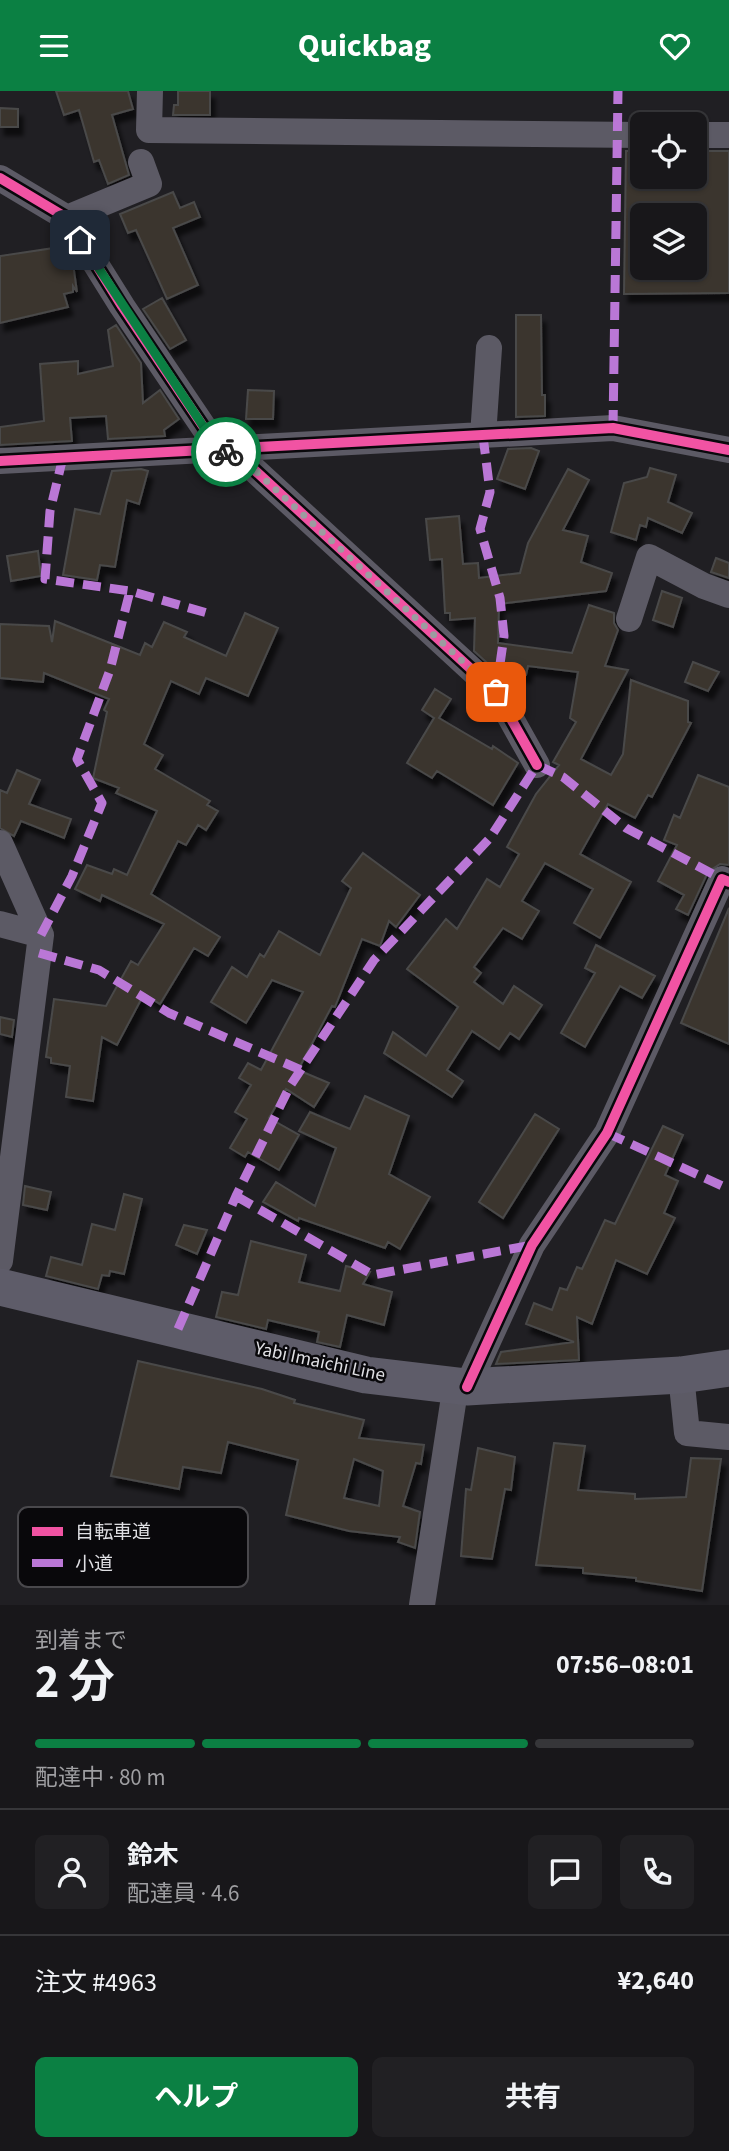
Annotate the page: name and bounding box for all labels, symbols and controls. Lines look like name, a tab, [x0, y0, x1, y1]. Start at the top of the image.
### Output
text: Quickbag	[298, 23, 431, 69]
icon: menu	[35, 27, 73, 65]
icon: heart	[656, 27, 694, 65]
map controls	[630, 112, 707, 280]
button: locate	[630, 112, 707, 189]
button: layers	[630, 203, 707, 280]
pin	[50, 210, 110, 270]
icon: home	[61, 221, 99, 259]
courier	[191, 417, 261, 487]
icon: bike	[207, 433, 245, 471]
pin	[466, 662, 526, 722]
icon: bag	[477, 673, 515, 711]
street label: Yabi Imaichi Line	[251, 1335, 388, 1389]
legend	[18, 1507, 248, 1587]
text: 自転車道	[75, 1519, 151, 1546]
text: 小道	[75, 1551, 113, 1578]
text: 到着まで	[35, 1624, 127, 1657]
text: 07:56–08:01	[556, 1646, 694, 1683]
text: 2 分	[35, 1650, 115, 1715]
text: 配達中 · 80 m	[35, 1761, 165, 1794]
button: person	[35, 1835, 109, 1909]
button: chat	[528, 1835, 602, 1909]
button: phone	[620, 1835, 694, 1909]
text: 鈴木	[127, 1837, 179, 1874]
text: 配達員 · 4.6	[127, 1877, 240, 1910]
text: ¥2,640	[618, 1962, 694, 1999]
text: 注文 #4963	[35, 1964, 157, 2001]
button: ヘルプ	[35, 2057, 358, 2137]
button: 共有	[372, 2057, 694, 2137]

